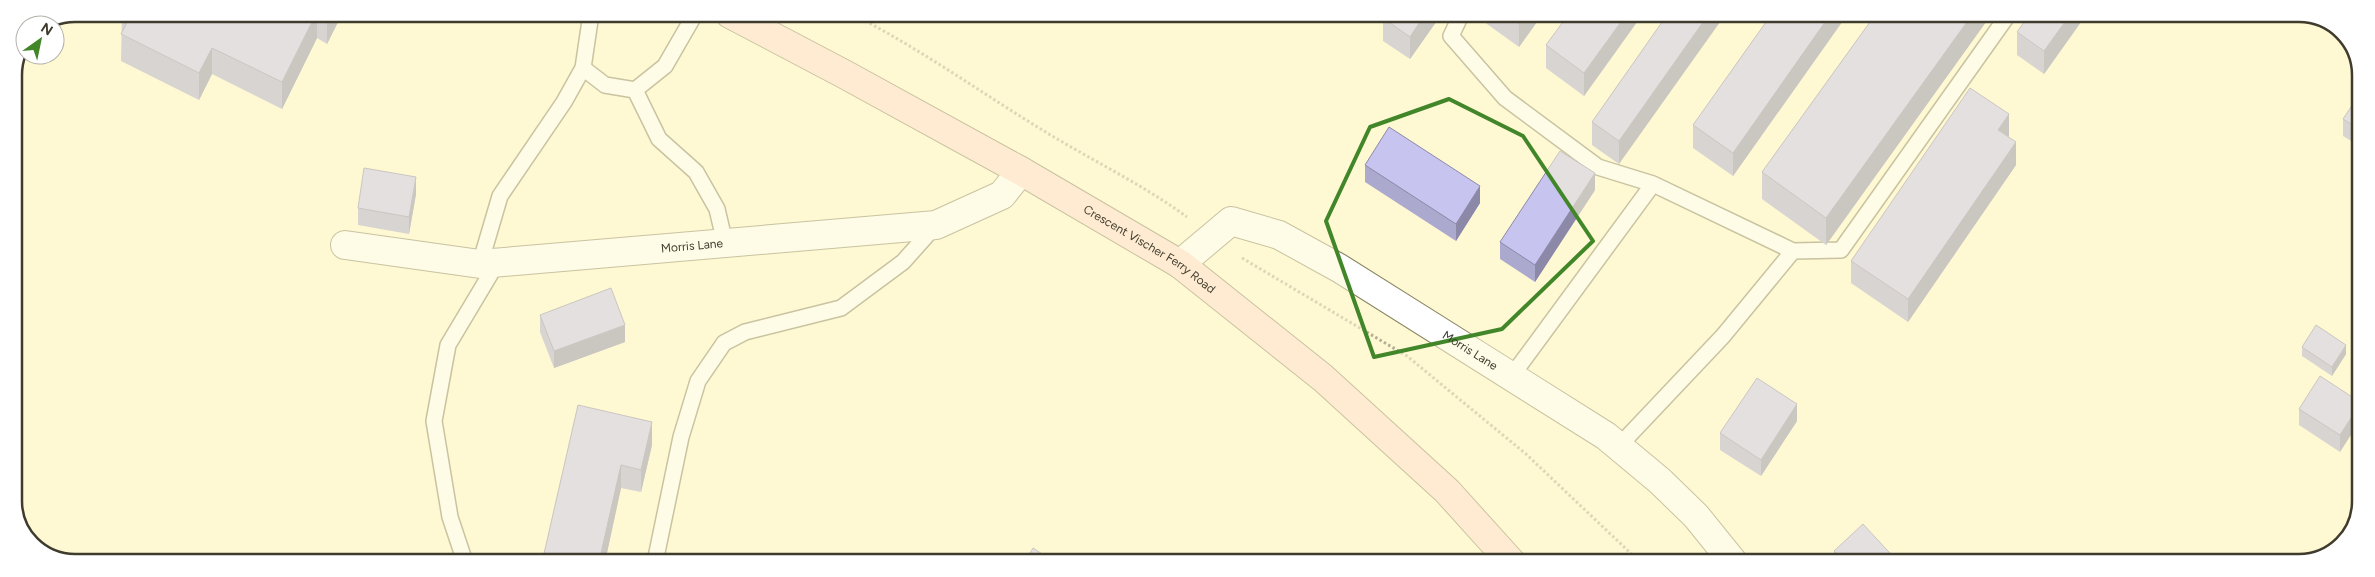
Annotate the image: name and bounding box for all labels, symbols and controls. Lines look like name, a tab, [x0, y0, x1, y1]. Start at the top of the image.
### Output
north arrow	[15, 15, 65, 65]
text: N	[38, 19, 56, 40]
street label: Crescent Vischer Ferry Road	[1081, 202, 1218, 296]
street label: Morris Lane	[660, 236, 724, 256]
street label: Morris Lane	[1440, 328, 1500, 373]

